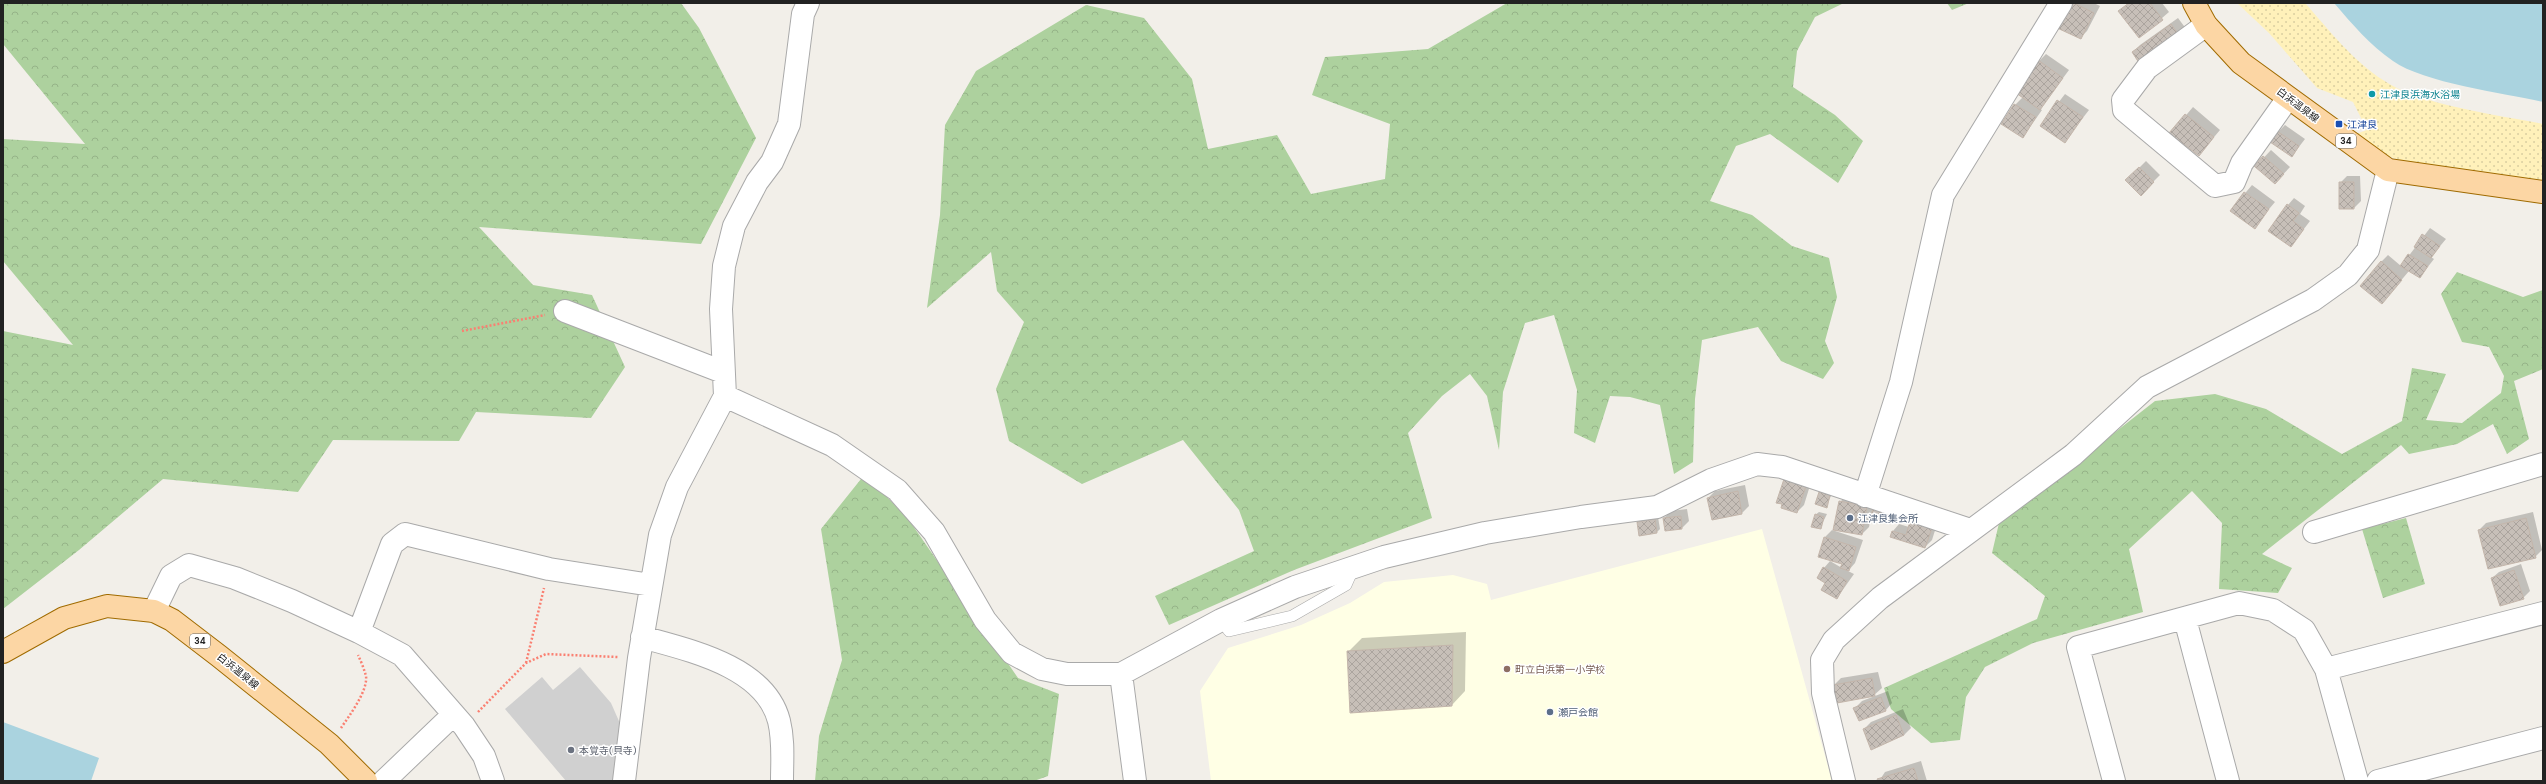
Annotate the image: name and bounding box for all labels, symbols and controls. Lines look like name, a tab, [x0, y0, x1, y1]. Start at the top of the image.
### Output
street label: 白浜温泉線	[2274, 85, 2322, 125]
place label: 江津良浜海水浴場	[2380, 88, 2460, 101]
marker: 江津良浜海水浴場	[2367, 89, 2377, 99]
place label: 江津良	[2347, 118, 2377, 131]
marker: 江津良	[2334, 119, 2344, 129]
road number: 34	[2336, 134, 2356, 148]
place label: 江津良集会所	[1858, 512, 1918, 525]
marker: 江津良集会所	[1845, 513, 1855, 523]
road number: 34	[190, 634, 210, 648]
street label: 白浜温泉線	[214, 650, 262, 692]
place label: 町立白浜第一小学校	[1515, 663, 1605, 676]
marker: 町立白浜第一小学校	[1502, 664, 1512, 674]
place label: 瀬戸会館	[1558, 706, 1598, 719]
marker: 瀬戸会館	[1545, 707, 1555, 717]
place label: 本覚寺(貝寺)	[579, 744, 637, 757]
marker: 本覚寺(貝寺)	[566, 745, 576, 755]

